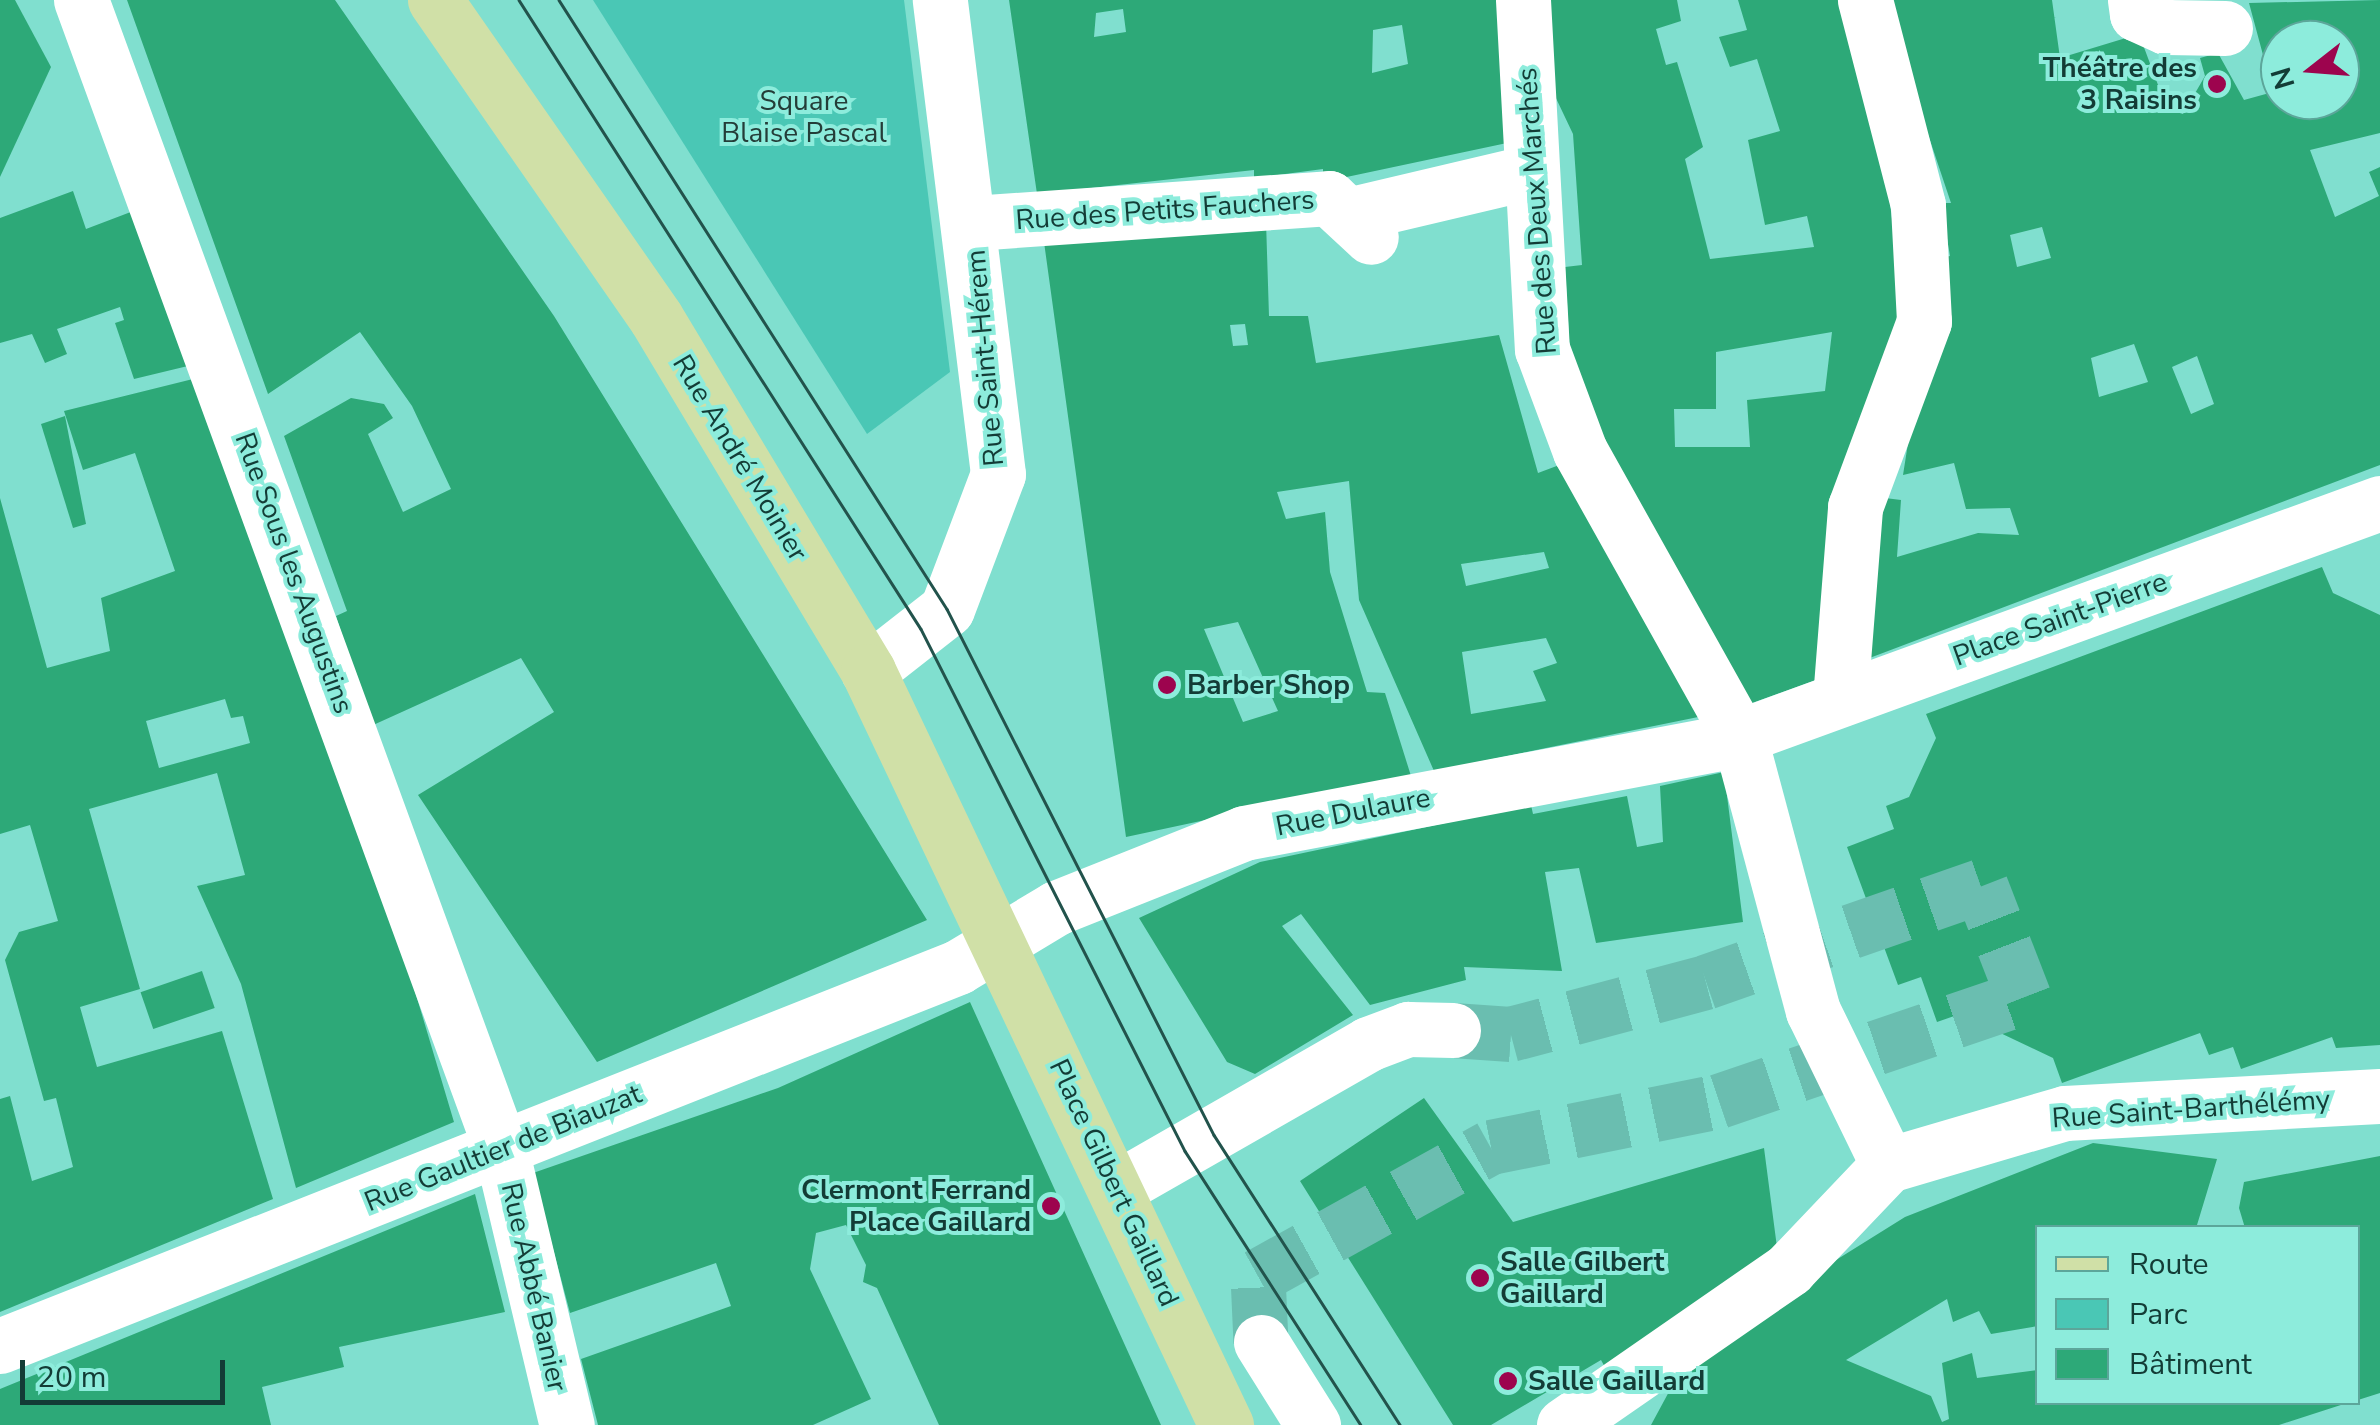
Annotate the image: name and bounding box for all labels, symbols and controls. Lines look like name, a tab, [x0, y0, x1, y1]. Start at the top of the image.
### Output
north arrow	[2260, 20, 2360, 120]
place label: Théâtre des 3 Raisins	[2043, 51, 2197, 117]
text: N	[2262, 63, 2304, 94]
street label: Rue des Deux Marchés	[1510, 66, 1564, 356]
marker: Théâtre des 3 Raisins	[2206, 73, 2228, 95]
park label: Square Blaise Pascal	[721, 84, 887, 150]
street label: Rue des Petits Fauchers	[1014, 183, 1316, 237]
street label: Rue Saint-Hérem	[959, 248, 1011, 468]
street label: Rue André Moinier	[665, 349, 815, 567]
street label: Rue Sous les Augustins	[227, 428, 361, 718]
street label: Place Saint-Pierre	[1948, 565, 2172, 673]
place label: Barber Shop	[1187, 668, 1350, 702]
marker: Barber Shop	[1156, 674, 1178, 696]
street label: Rue Dulaure	[1273, 781, 1433, 843]
street label: Place Gilbert Gaillard	[1042, 1054, 1186, 1312]
street label: Rue Gaultier de Biauzat	[360, 1077, 646, 1219]
street label: Rue Saint-Barthélémy	[2051, 1083, 2331, 1135]
place label: Clermont Ferrand Place Gaillard	[801, 1173, 1031, 1239]
street label: Rue Abbé Banier	[494, 1180, 574, 1394]
marker: Clermont Ferrand Place Gaillard	[1040, 1195, 1062, 1217]
legend	[2035, 1225, 2360, 1405]
text: Route	[2129, 1244, 2209, 1285]
place label: Salle Gilbert Gaillard	[1500, 1245, 1665, 1311]
marker: Salle Gilbert Gaillard	[1469, 1267, 1491, 1289]
text: Parc	[2129, 1294, 2188, 1335]
scale bar	[25, 1340, 230, 1402]
text: Bâtiment	[2129, 1344, 2252, 1385]
text: 20 m	[37, 1357, 106, 1398]
place label: Salle Gaillard	[1528, 1364, 1705, 1398]
marker: Salle Gaillard	[1497, 1370, 1519, 1392]

